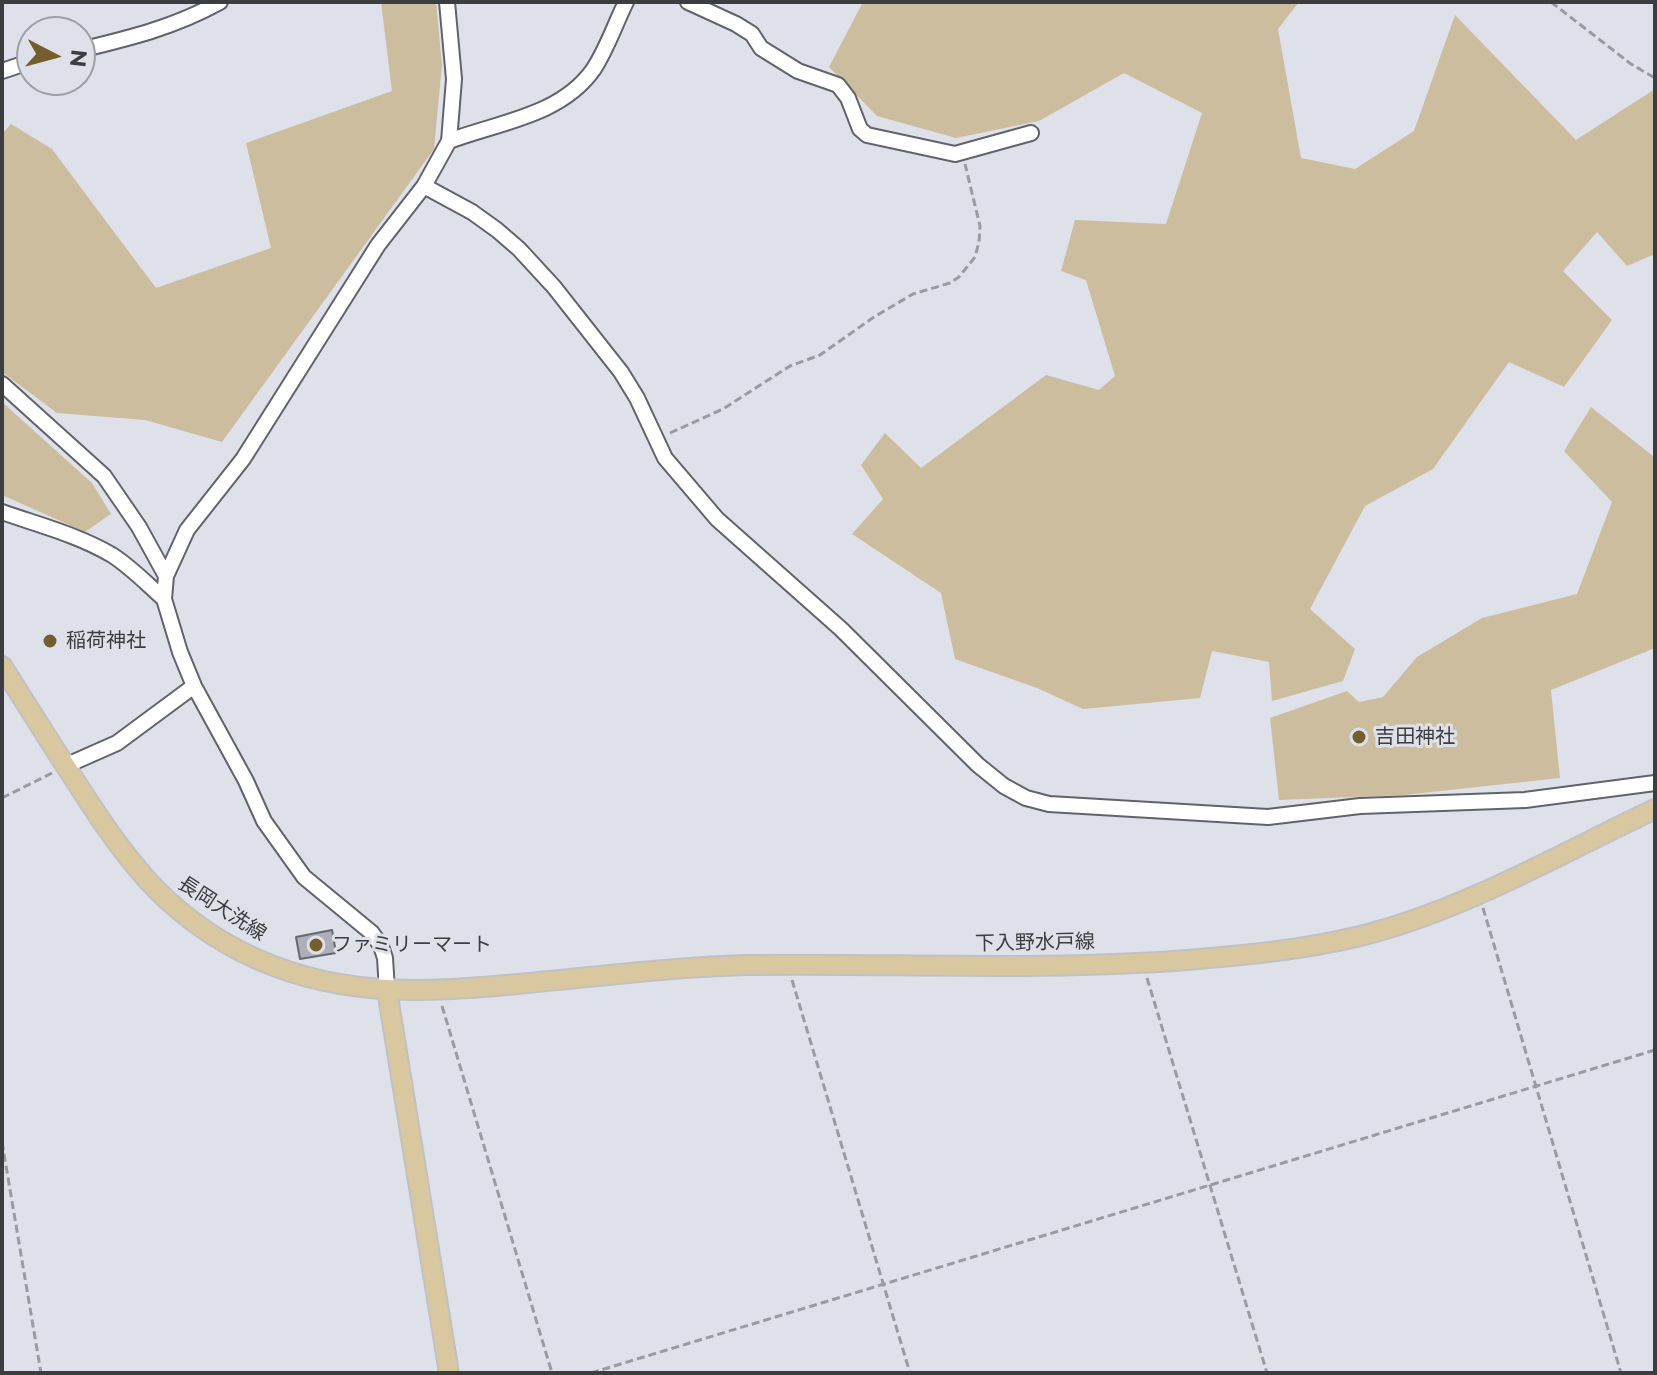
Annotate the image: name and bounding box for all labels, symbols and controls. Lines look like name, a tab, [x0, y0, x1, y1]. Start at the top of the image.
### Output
north arrow	[16, 16, 96, 96]
text: N	[64, 48, 93, 69]
place label: 稲荷神社	[66, 629, 146, 653]
marker: 稲荷神社	[41, 632, 59, 650]
place label: 吉田神社	[1375, 725, 1455, 749]
marker: 吉田神社	[1350, 728, 1368, 746]
street label: 長岡大洗線	[174, 872, 270, 946]
street label: 下入野水戸線	[975, 930, 1095, 956]
place label: ファミリーマート	[332, 933, 492, 957]
marker: ファミリーマート	[307, 936, 325, 954]

